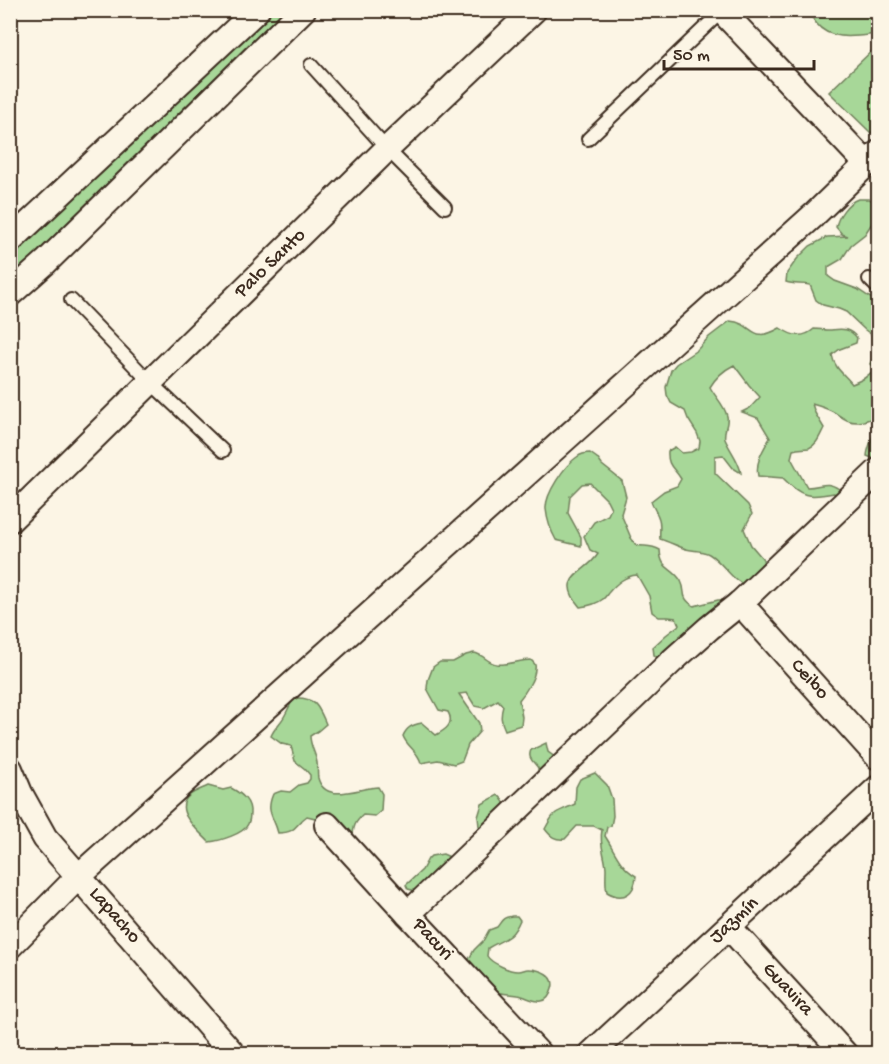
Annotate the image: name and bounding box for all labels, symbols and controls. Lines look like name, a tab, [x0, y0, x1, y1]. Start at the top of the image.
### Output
scale bar	[664, 33, 814, 71]
text: 50 m	[673, 46, 710, 67]
street label: Palo Santo	[230, 224, 311, 304]
street label: Ceibo	[785, 655, 833, 705]
street label: Lapacho	[83, 883, 145, 949]
street label: Jazmín	[706, 892, 765, 949]
street label: Pacuri	[406, 913, 457, 966]
street label: Guavira	[757, 959, 818, 1022]

